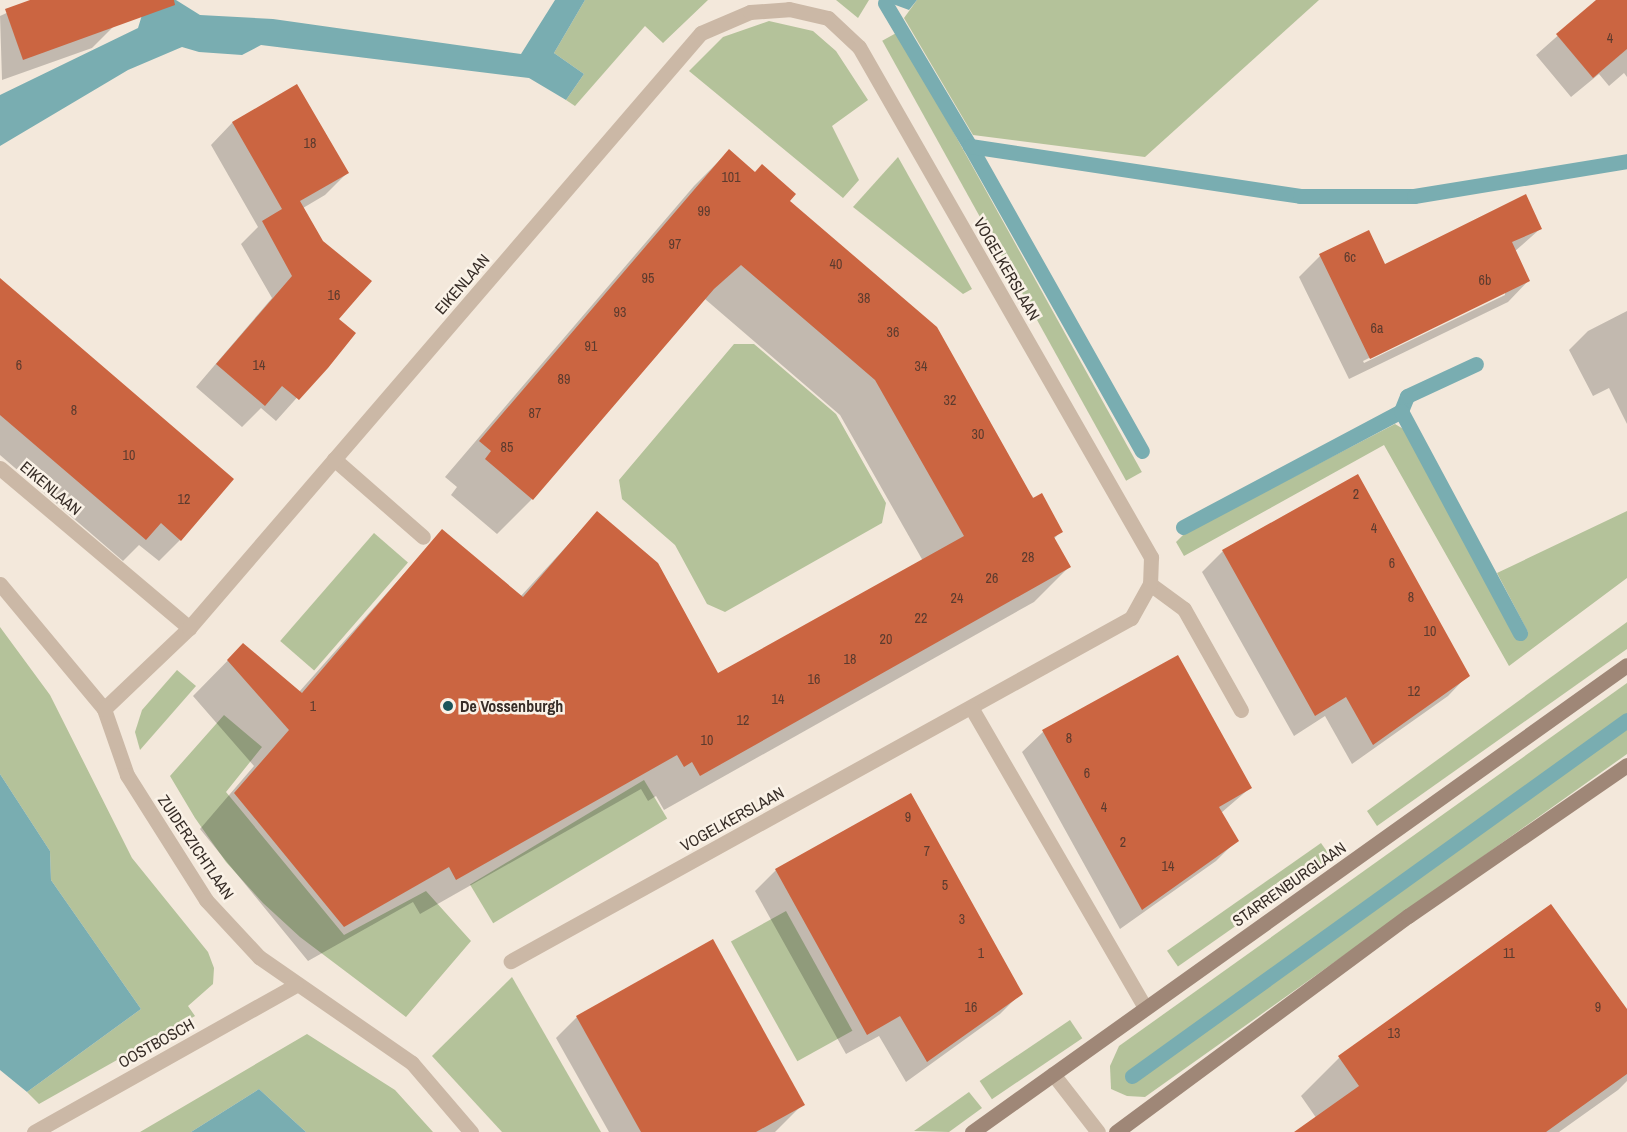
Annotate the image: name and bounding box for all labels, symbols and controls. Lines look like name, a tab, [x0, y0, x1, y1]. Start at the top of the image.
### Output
house number: 4	[1607, 30, 1613, 46]
house number: 18	[304, 135, 316, 151]
house number: 101	[721, 169, 741, 185]
house number: 99	[698, 203, 710, 219]
street label: VOGELKERSLAAN	[970, 214, 1044, 324]
house number: 97	[669, 236, 681, 252]
house number: 6c	[1344, 249, 1356, 265]
street label: EIKENLAAN	[431, 250, 493, 318]
house number: 40	[830, 256, 842, 272]
house number: 95	[642, 270, 654, 286]
house number: 6b	[1479, 272, 1491, 288]
house number: 16	[328, 287, 340, 303]
house number: 38	[858, 290, 870, 306]
house number: 93	[614, 304, 626, 320]
house number: 6a	[1371, 320, 1383, 336]
house number: 36	[887, 324, 899, 340]
house number: 91	[585, 338, 597, 354]
house number: 6	[16, 357, 22, 373]
house number: 14	[253, 357, 265, 373]
house number: 34	[915, 358, 927, 374]
house number: 89	[558, 371, 570, 387]
house number: 32	[944, 392, 956, 408]
house number: 8	[71, 402, 77, 418]
house number: 87	[529, 405, 541, 421]
house number: 30	[972, 426, 984, 442]
house number: 85	[501, 439, 513, 455]
house number: 10	[123, 447, 135, 463]
street label: EIKENLAAN	[17, 457, 85, 519]
house number: 2	[1353, 486, 1359, 502]
house number: 12	[178, 491, 190, 507]
house number: 4	[1371, 520, 1377, 536]
house number: 28	[1022, 549, 1034, 565]
house number: 6	[1389, 555, 1395, 571]
house number: 26	[986, 570, 998, 586]
house number: 8	[1408, 589, 1414, 605]
house number: 24	[951, 590, 963, 606]
house number: 22	[915, 610, 927, 626]
house number: 10	[1424, 623, 1436, 639]
house number: 20	[880, 631, 892, 647]
house number: 18	[844, 651, 856, 667]
house number: 16	[808, 671, 820, 687]
house number: 12	[1408, 683, 1420, 699]
house number: 14	[772, 691, 784, 707]
place label: De Vossenburgh	[460, 696, 563, 716]
house number: 1	[310, 698, 316, 714]
marker: De Vossenburgh	[441, 699, 455, 713]
house number: 12	[737, 712, 749, 728]
house number: 8	[1066, 730, 1072, 746]
house number: 10	[701, 732, 713, 748]
house number: 6	[1084, 765, 1090, 781]
street label: VOGELKERSLAAN	[677, 783, 787, 855]
street label: ZUIDERZICHTLAAN	[154, 791, 238, 903]
house number: 4	[1101, 799, 1107, 815]
house number: 9	[905, 809, 911, 825]
house number: 2	[1120, 834, 1126, 850]
street label: STARRENBURGLAAN	[1229, 838, 1349, 930]
house number: 7	[924, 843, 930, 859]
house number: 14	[1162, 858, 1174, 874]
house number: 5	[942, 877, 948, 893]
house number: 3	[959, 911, 965, 927]
house number: 1	[978, 945, 984, 961]
house number: 11	[1503, 945, 1515, 961]
house number: 16	[965, 999, 977, 1015]
house number: 9	[1595, 999, 1601, 1015]
street label: OOSTBOSCH	[115, 1014, 197, 1072]
house number: 13	[1388, 1025, 1400, 1041]

